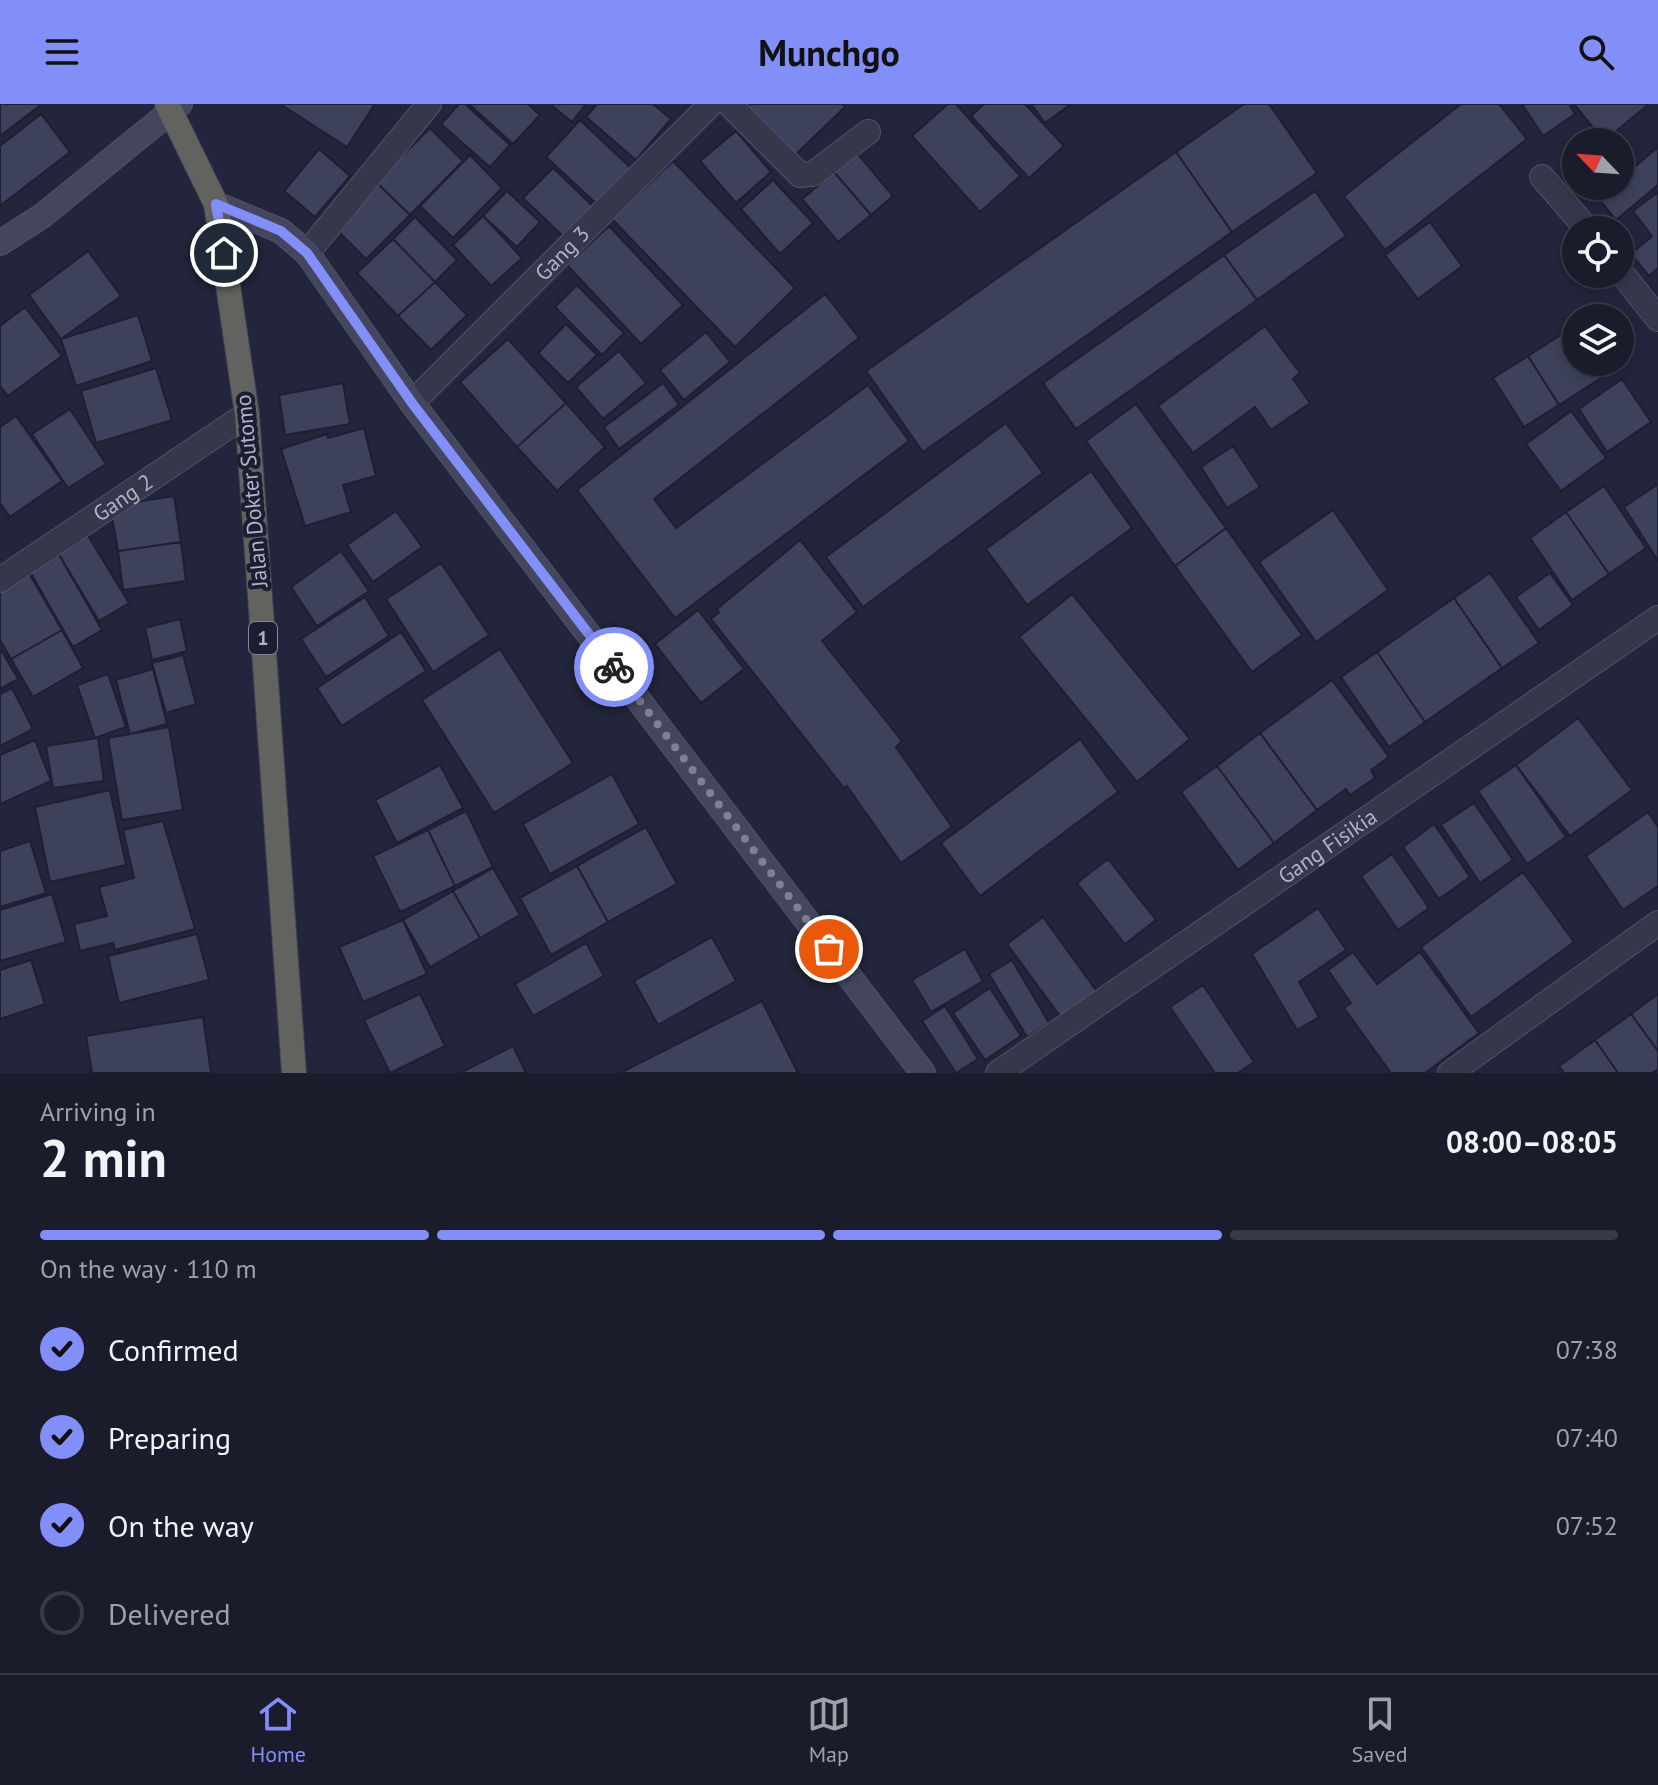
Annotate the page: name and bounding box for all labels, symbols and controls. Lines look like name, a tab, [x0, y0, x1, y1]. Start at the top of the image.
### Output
text: Munchgo	[758, 29, 900, 76]
icon: menu	[40, 30, 84, 74]
icon: search	[1574, 30, 1618, 74]
north arrow	[1562, 128, 1634, 200]
map controls	[1562, 128, 1634, 376]
button: locate	[1562, 216, 1634, 288]
pin	[190, 219, 258, 287]
street label: Gang 3	[529, 220, 595, 286]
icon: home	[202, 231, 246, 275]
button: layers	[1562, 304, 1634, 376]
street label: Jalan Dokter Sutomo	[229, 394, 273, 589]
street label: Gang 2	[88, 467, 158, 528]
road number: 1	[249, 622, 277, 654]
courier	[574, 627, 654, 707]
icon: bike	[592, 645, 636, 689]
street label: Gang Fisikia	[1272, 802, 1382, 890]
pin	[795, 915, 863, 983]
icon: bag	[807, 927, 851, 971]
text: Arriving in	[40, 1095, 156, 1128]
text: 08:00–08:05	[1446, 1122, 1618, 1161]
text: 2 min	[40, 1124, 167, 1191]
text: On the way · 110 m	[40, 1252, 257, 1285]
icon: check	[40, 1327, 84, 1371]
text: Confirmed	[108, 1330, 239, 1369]
text: 07:38	[1556, 1333, 1618, 1366]
icon: check	[40, 1415, 84, 1459]
text: Preparing	[108, 1418, 231, 1457]
text: 07:40	[1556, 1421, 1618, 1454]
icon: check	[40, 1503, 84, 1547]
text: On the way	[108, 1506, 254, 1545]
text: 07:52	[1556, 1509, 1618, 1542]
text: Delivered	[108, 1594, 231, 1633]
tab: Home	[250, 1692, 306, 1768]
tab: Map	[807, 1692, 851, 1768]
tab: Saved	[1352, 1692, 1408, 1768]

